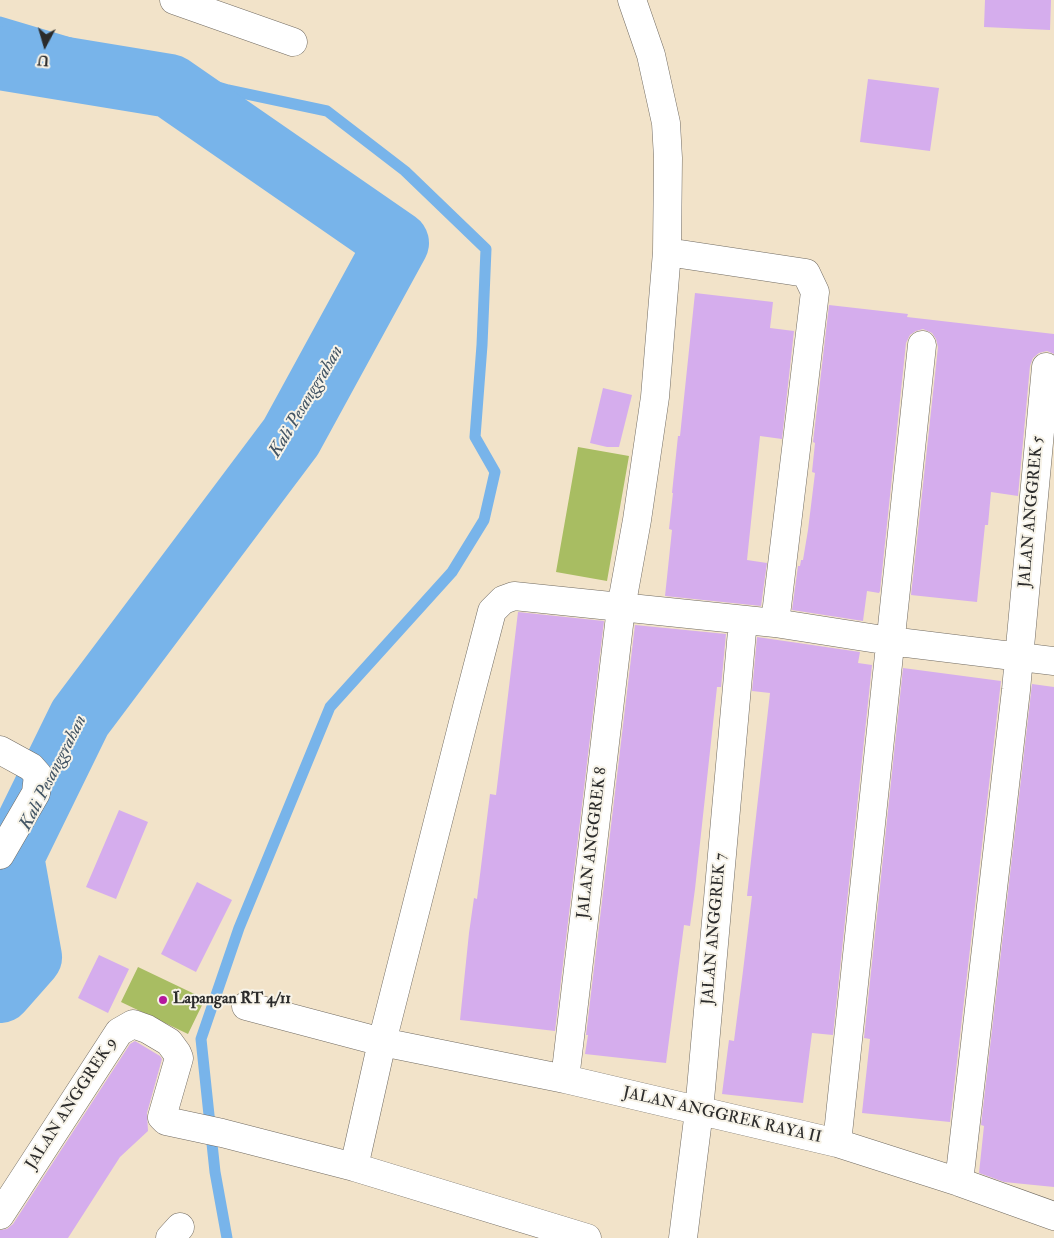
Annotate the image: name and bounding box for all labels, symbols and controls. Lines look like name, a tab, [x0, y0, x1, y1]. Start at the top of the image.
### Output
north arrow	[20, 20, 70, 70]
text: U	[37, 51, 50, 69]
water label: Kali Pesanggrahan	[265, 342, 349, 462]
street label: JALAN ANGGREK 5	[1016, 435, 1048, 589]
water label: Kali Pesanggrahan	[16, 712, 92, 834]
street label: JALAN ANGGREK 8	[574, 766, 612, 920]
street label: JALAN ANGGREK 7	[699, 852, 731, 1006]
place label: Lapangan RT 4/11	[173, 990, 291, 1010]
marker: Lapangan RT 4/11	[157, 994, 169, 1006]
street label: JALAN ANGGREK 9	[22, 1034, 122, 1174]
street label: JALAN ANGGREK RAYA II	[621, 1084, 823, 1148]

